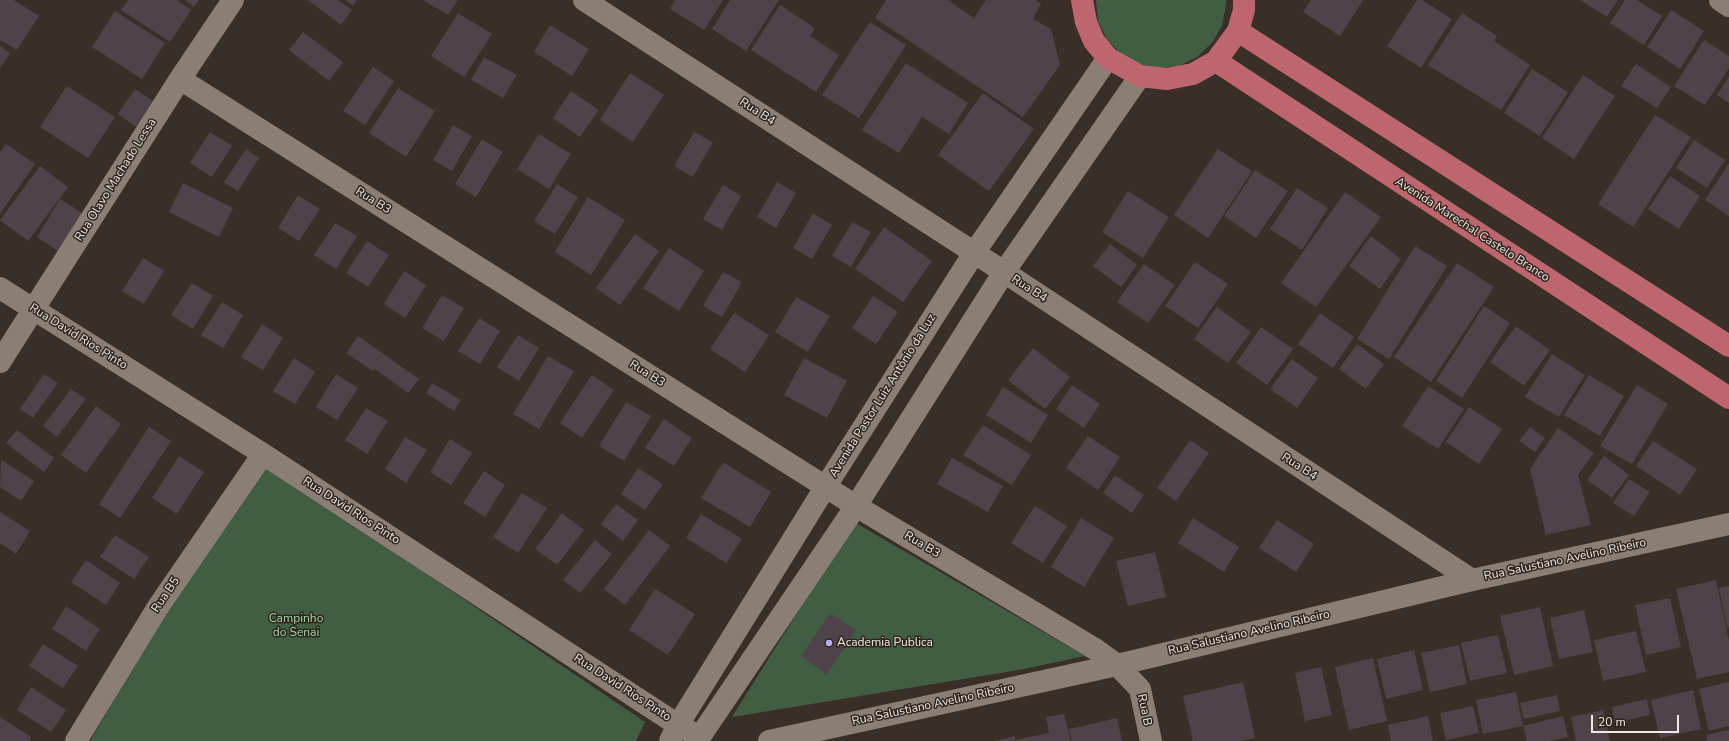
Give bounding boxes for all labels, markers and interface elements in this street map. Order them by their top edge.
street label: Rua B4 [737,95,777,129]
street label: Rua Olavo Machado Lessa [72,116,160,244]
street label: Avenida Marechal Castelo Branco [1392,175,1552,285]
street label: Rua B3 [352,184,394,218]
street label: Rua B4 [1009,272,1049,306]
street label: Rua David Rios Pinto [26,301,130,373]
street label: Avenida Pastor Luiz Antônio da Luz [827,312,939,480]
street label: Rua B3 [626,357,668,391]
street label: Rua B4 [1279,450,1319,484]
street label: Rua David Rios Pinto [300,474,402,548]
street label: Rua B3 [901,529,943,561]
street label: Rua Salustiano Avelino Ribeiro [1483,536,1647,584]
street label: Rua B5 [149,575,183,615]
street label: Rua Salustiano Avelino Ribeiro [1167,607,1331,659]
park label: Campinho do Senai [269,612,323,640]
place label: Academia Publica [837,636,933,650]
marker: Academia Publica [824,638,834,648]
street label: Rua David Rios Pinto [571,651,673,725]
street label: Rua Salustiano Avelino Ribeiro [851,681,1015,729]
street label: Rua B [1134,693,1154,727]
scale bar [1593,707,1681,733]
text: 20 m [1598,714,1626,730]

